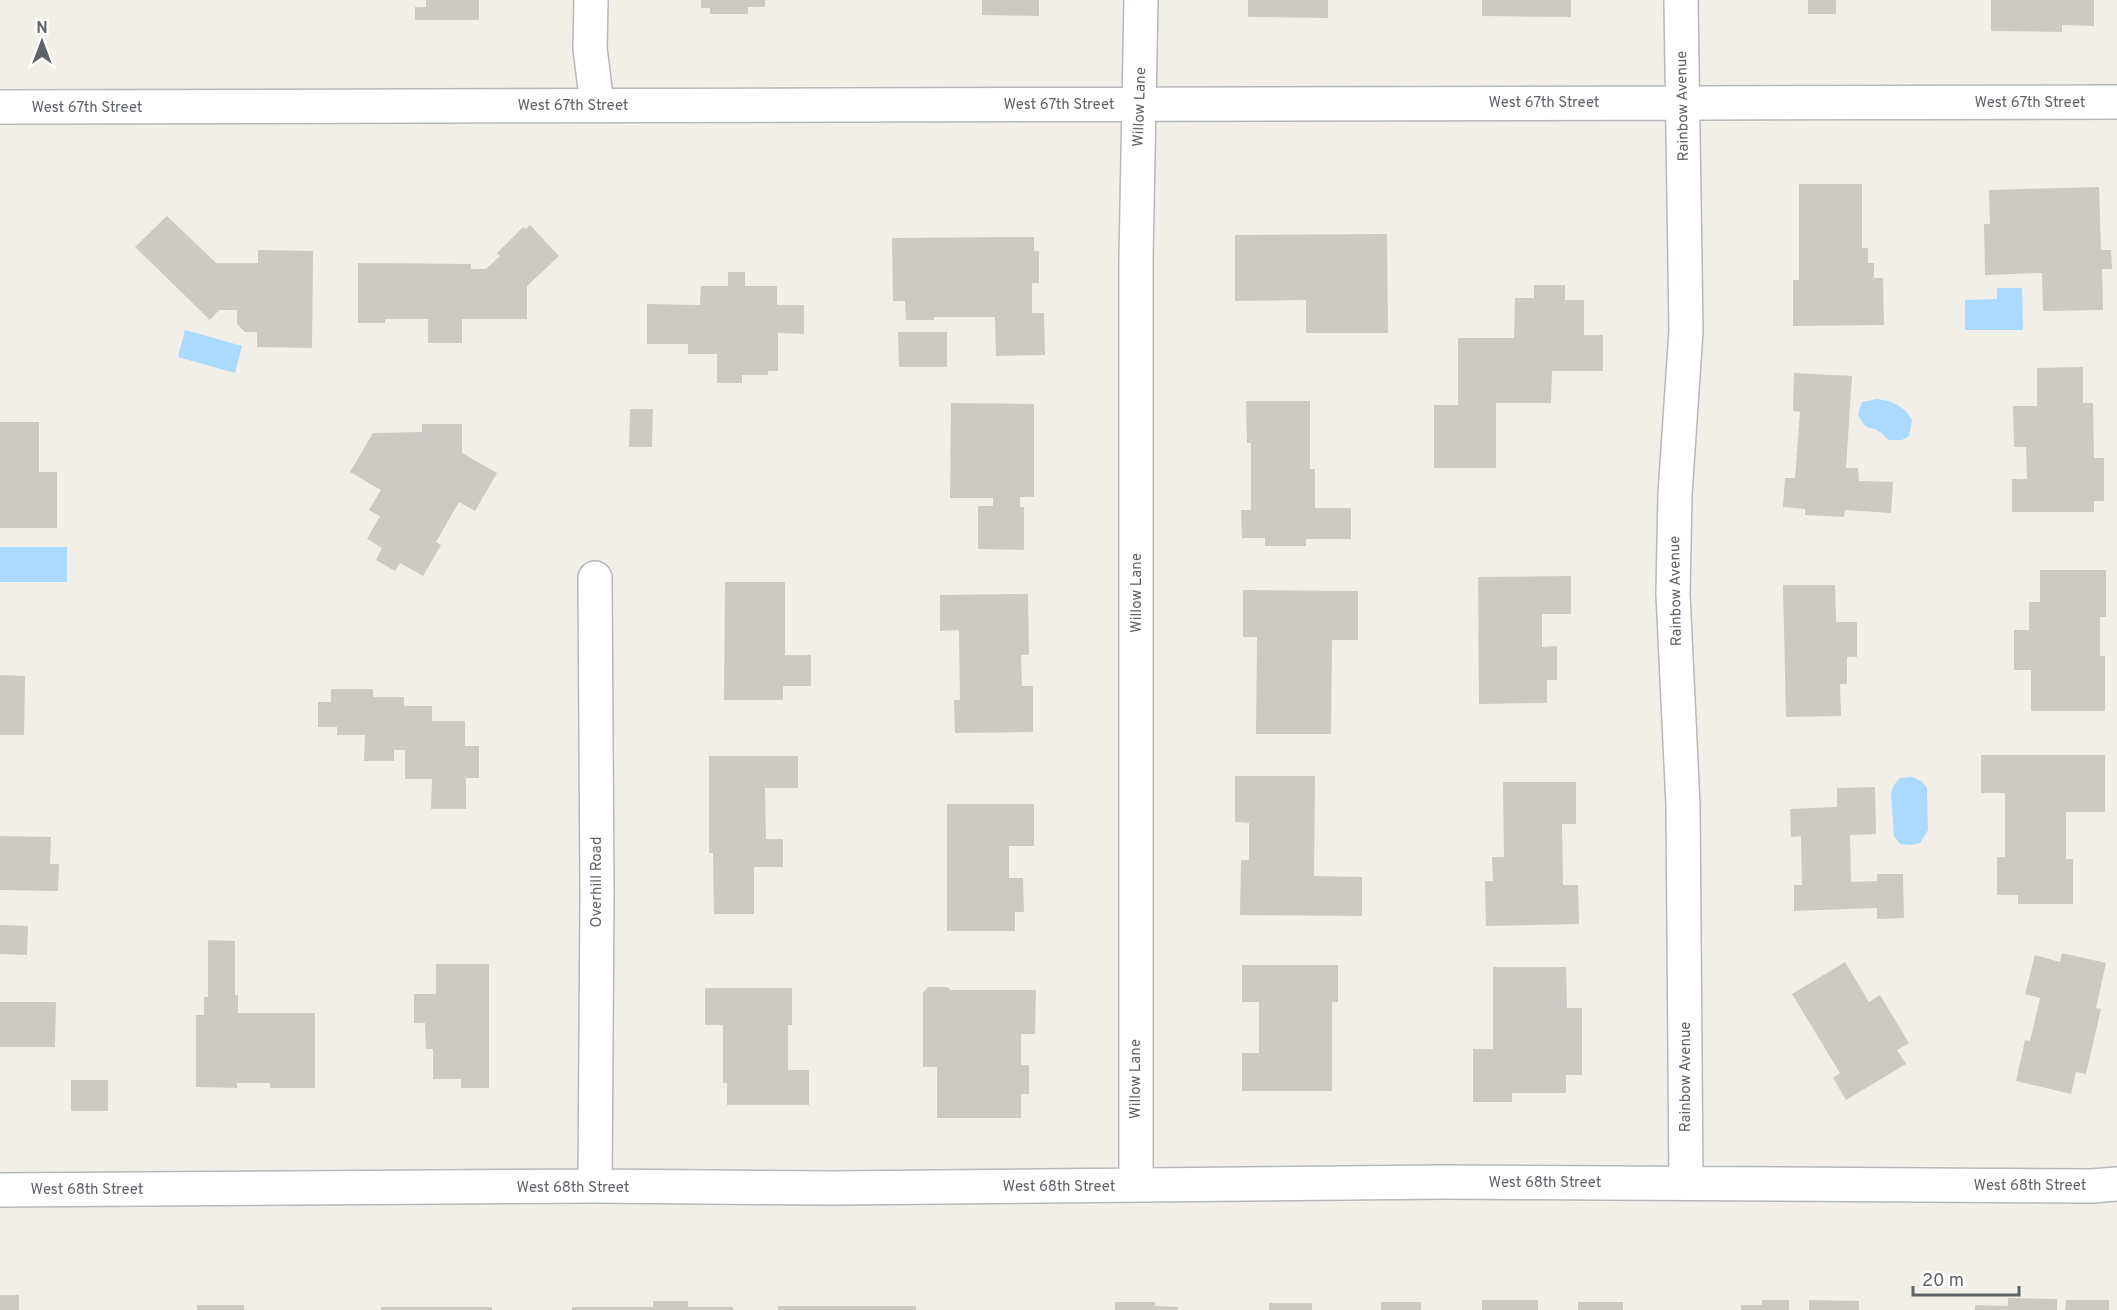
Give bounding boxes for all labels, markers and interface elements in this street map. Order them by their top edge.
north arrow [12,12,72,72]
text: N [36,19,48,39]
street label: Rainbow Avenue [1673,50,1694,161]
street label: Willow Lane [1130,67,1151,147]
street label: West 67th Street [1489,94,1599,113]
street label: West 67th Street [1975,94,2085,113]
street label: West 67th Street [1004,96,1114,115]
street label: West 67th Street [518,97,628,116]
street label: West 67th Street [32,99,142,118]
street label: Rainbow Avenue [1666,535,1687,646]
street label: Willow Lane [1128,553,1147,633]
street label: Overhill Road [588,837,607,927]
street label: Rainbow Avenue [1677,1022,1696,1132]
street label: Willow Lane [1127,1039,1146,1119]
street label: West 68th Street [1489,1174,1601,1193]
street label: West 68th Street [1974,1177,2086,1196]
street label: West 68th Street [1003,1178,1115,1197]
street label: West 68th Street [517,1179,629,1198]
street label: West 68th Street [31,1181,143,1200]
scale bar [1913,1259,2020,1297]
text: 20 m [1922,1270,1964,1293]

